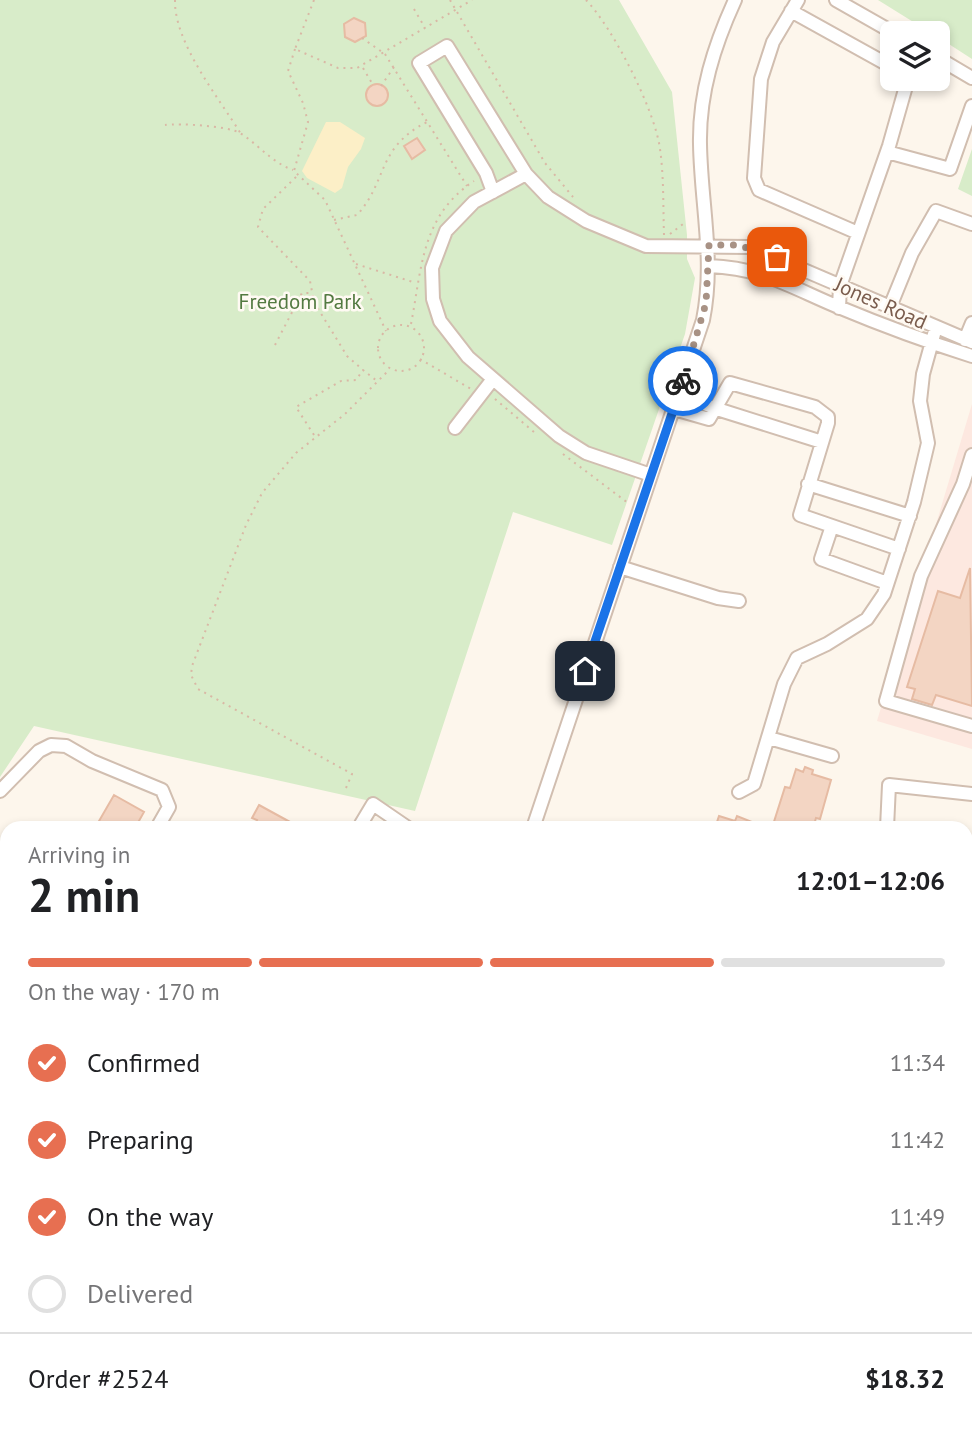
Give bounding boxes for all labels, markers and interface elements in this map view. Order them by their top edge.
map controls [880,21,950,91]
button: layers [880,21,950,91]
pin [747,227,807,287]
icon: bag [758,238,796,276]
street label: Jones Road [830,270,931,335]
park label: Freedom Park [239,288,361,315]
courier [648,346,718,416]
icon: bike [664,362,702,400]
pin [555,641,615,701]
icon: home [566,652,604,690]
text: Arriving in [28,840,130,869]
text: 12:01–12:06 [796,864,945,897]
text: 2 min [28,865,140,925]
text: On the way · 170 m [28,977,220,1006]
icon: check [28,1044,66,1082]
text: Confirmed [87,1046,200,1079]
text: 11:34 [890,1048,945,1077]
icon: check [28,1121,66,1159]
text: Preparing [87,1123,194,1156]
text: 11:42 [890,1125,945,1154]
icon: check [28,1198,66,1236]
text: On the way [87,1200,213,1233]
text: 11:49 [890,1202,945,1231]
text: Delivered [87,1277,193,1310]
text: Order #2524 [28,1362,168,1395]
text: $18.32 [865,1362,945,1395]

